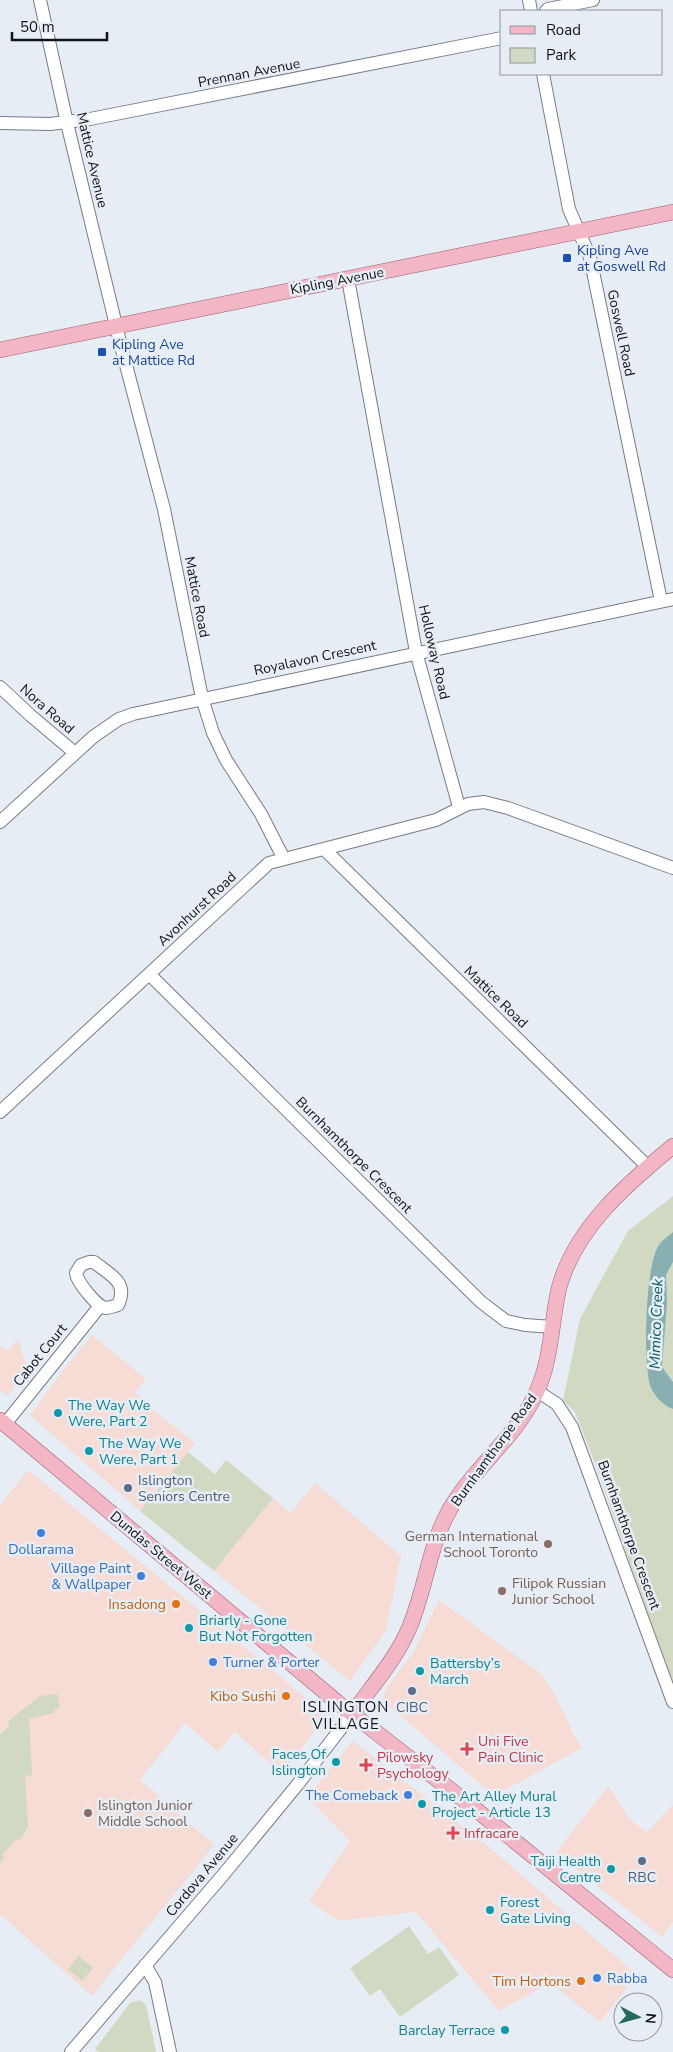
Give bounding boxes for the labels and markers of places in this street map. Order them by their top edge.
place label: Kipling Ave at Goswell Rd [577,241,666,276]
marker: Kipling Ave at Goswell Rd [561,252,573,264]
place label: Kipling Ave at Mattice Rd [112,335,195,370]
marker: Kipling Ave at Mattice Rd [96,346,108,358]
place label: The Way We Were, Part 2 [68,1396,150,1431]
marker: The Way We Were, Part 2 [52,1407,64,1419]
place label: The Way We Were, Part 1 [99,1434,181,1469]
marker: The Way We Were, Part 1 [83,1445,95,1457]
place label: Islington Seniors Centre [138,1471,230,1506]
marker: Islington Seniors Centre [122,1482,134,1494]
marker: Dollarama [35,1527,47,1539]
place label: German International School Toronto [405,1527,539,1562]
marker: German International School Toronto [542,1538,554,1550]
place label: Dollarama [8,1540,74,1559]
place label: Village Paint & Wallpaper [50,1559,131,1594]
marker: Village Paint & Wallpaper [135,1570,147,1582]
place label: Filipok Russian Junior School [511,1574,606,1609]
marker: Filipok Russian Junior School [496,1585,508,1597]
place label: Insadong [108,1595,166,1614]
marker: Insadong [170,1598,182,1610]
place label: Briarly - Gone But Not Forgotten [199,1611,312,1646]
marker: Briarly - Gone But Not Forgotten [183,1622,195,1634]
place label: Turner & Porter [223,1653,320,1672]
place label: Battersby’s March [430,1654,501,1689]
marker: Turner & Porter [207,1656,219,1668]
marker: Battersby’s March [414,1665,426,1677]
marker: CIBC [406,1685,418,1697]
place label: Kibo Sushi [210,1687,276,1706]
marker: Kibo Sushi [280,1690,292,1702]
place label: CIBC [396,1698,428,1717]
place label: Uni Five Pain Clinic [478,1732,544,1767]
marker: Uni Five Pain Clinic [460,1742,474,1756]
place label: Faces Of Islington [272,1745,326,1780]
place label: Pilowsky Psychology [377,1748,450,1783]
marker: Faces Of Islington [330,1756,342,1768]
marker: Pilowsky Psychology [359,1758,373,1772]
place label: The Comeback [305,1786,399,1805]
place label: The Art Alley Mural Project - Article 13 [432,1787,557,1822]
marker: The Comeback [402,1789,414,1801]
place label: Islington Junior Middle School [98,1796,192,1831]
marker: The Art Alley Mural Project - Article 13 [416,1798,428,1810]
marker: Islington Junior Middle School [82,1807,94,1819]
place label: Infracare [464,1824,519,1843]
marker: Infracare [446,1826,460,1840]
place label: Taiji Health Centre [530,1852,601,1887]
marker: RBC [636,1855,648,1867]
marker: Taiji Health Centre [605,1863,617,1875]
place label: RBC [628,1868,656,1887]
place label: Forest Gate Living [500,1893,571,1928]
marker: Forest Gate Living [484,1904,496,1916]
place label: Rabba [607,1969,648,1988]
place label: Tim Hortons [493,1972,571,1991]
marker: Rabba [591,1972,603,1984]
marker: Tim Hortons [575,1975,587,1987]
place label: Barclay Terrace [398,2021,495,2040]
marker: Barclay Terrace [499,2024,511,2036]

